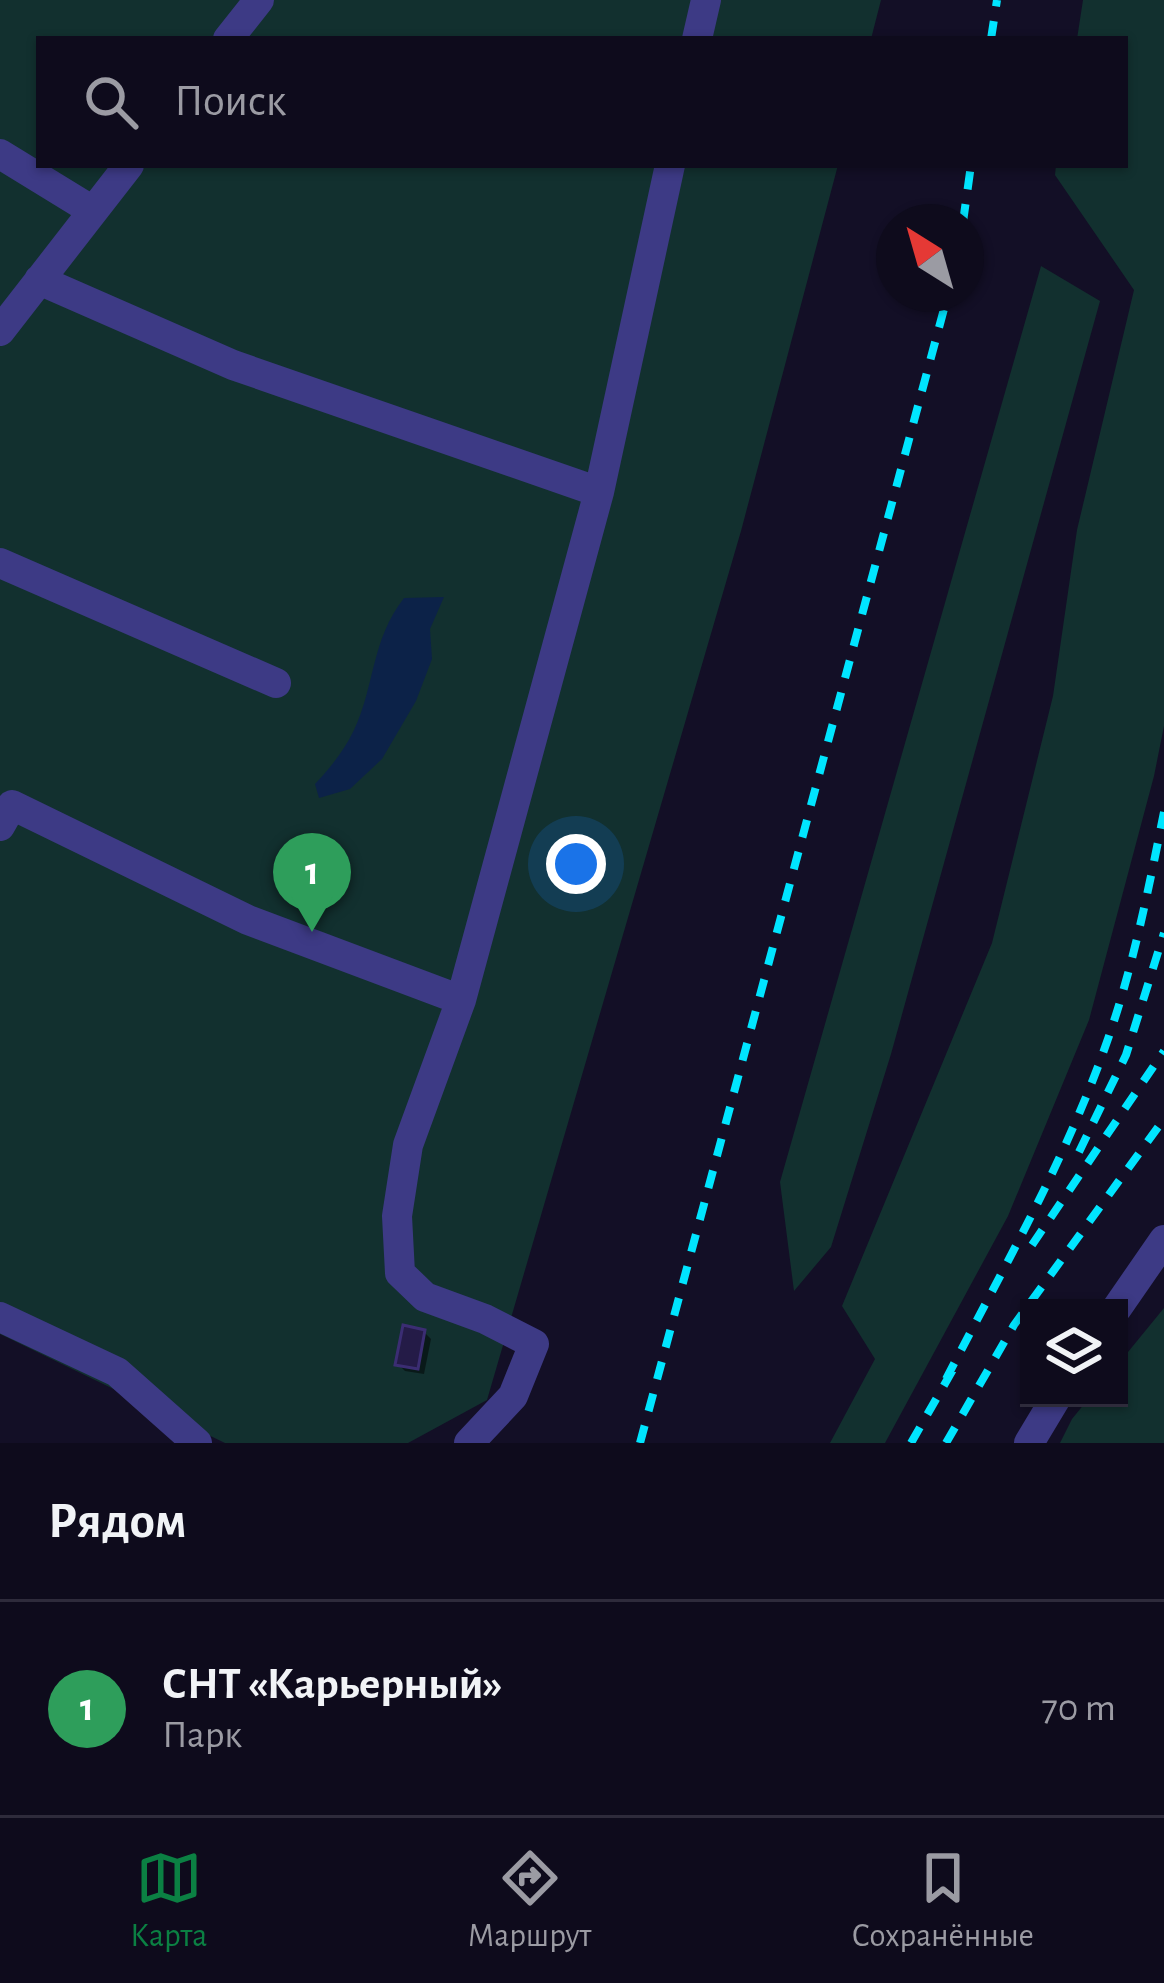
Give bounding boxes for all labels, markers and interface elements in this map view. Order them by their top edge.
search box [36,36,1128,168]
icon: search [78,69,144,135]
text: Поиск [174,79,286,124]
north arrow [876,204,984,312]
pin: 1 [273,833,351,932]
your location [546,834,606,894]
map controls [1020,1299,1128,1407]
button: layers [1020,1299,1128,1407]
text: Рядом [48,1496,187,1547]
text: СНТ «Карьерный» [162,1662,503,1707]
text: 1 [80,1689,94,1728]
text: 70 m [1042,1689,1116,1728]
text: Парк [162,1716,242,1755]
tab: Карта [130,1845,207,1957]
tab: Маршрут [468,1845,591,1957]
tab: Сохранённые [852,1845,1034,1957]

